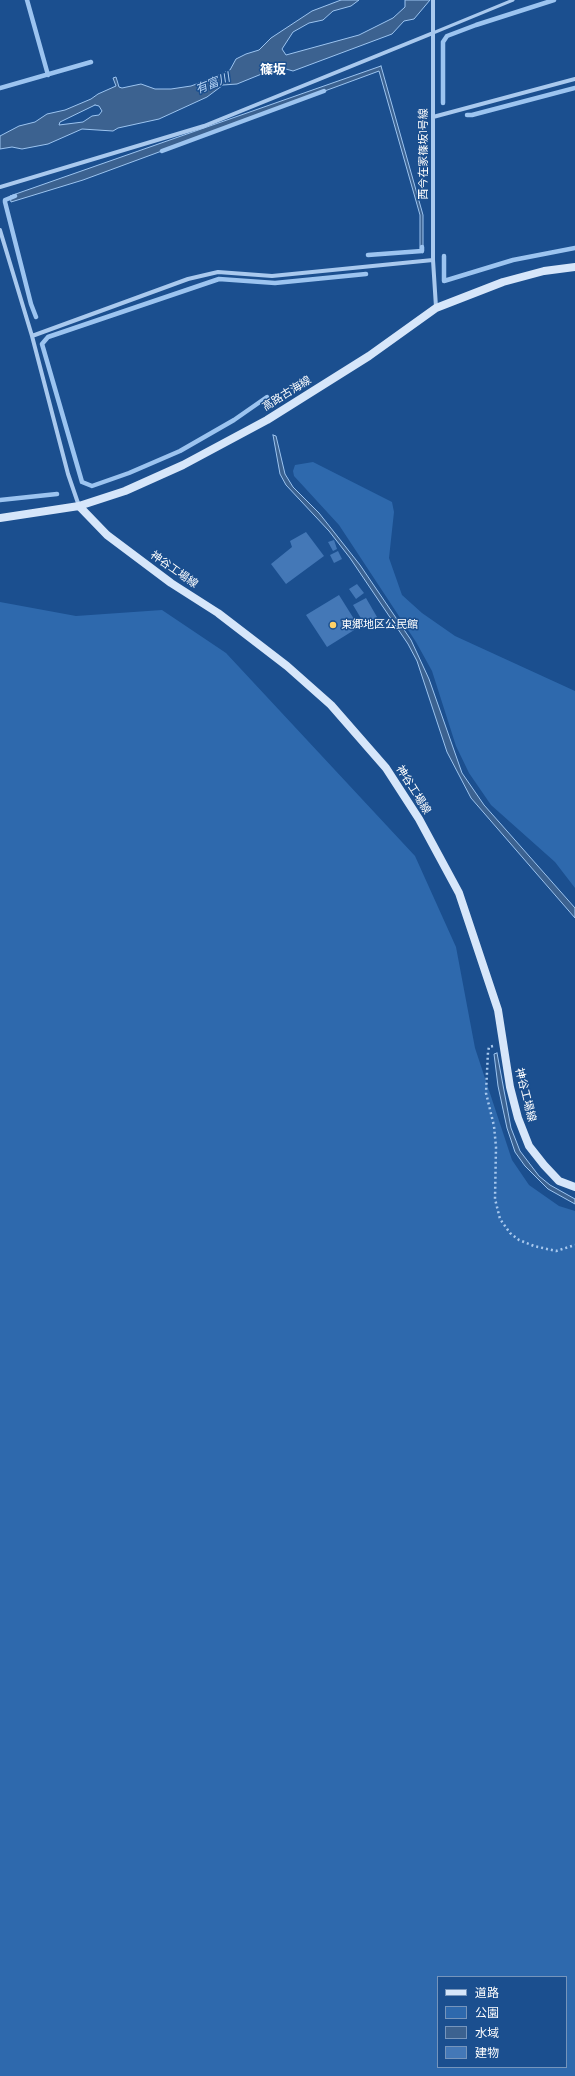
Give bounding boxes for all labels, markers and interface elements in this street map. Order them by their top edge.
district label: 篠坂 [260,63,286,79]
water label: 有富川 [194,71,232,97]
street label: 西今在家篠坂1号線 [417,108,431,200]
street label: 高路古海線 [260,374,314,414]
street label: 神谷工場線 [148,549,200,591]
place label: 東郷地区公民館 [341,618,418,632]
marker: 東郷地区公民館 [328,620,338,630]
street label: 神谷工場線 [393,763,433,817]
street label: 神谷工場線 [512,1067,538,1123]
legend [437,1976,567,2068]
text: 道路 [475,1985,499,2001]
text: 公園 [475,2005,499,2021]
text: 水域 [475,2025,499,2041]
text: 建物 [475,2045,499,2061]

